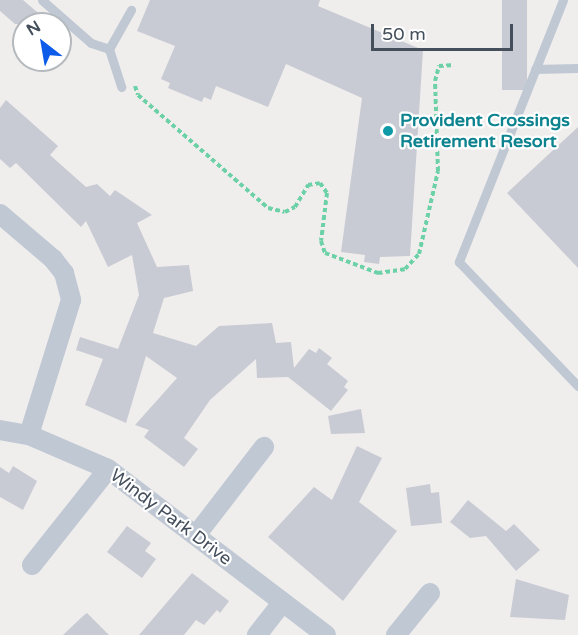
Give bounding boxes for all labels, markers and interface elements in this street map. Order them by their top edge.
north arrow [12,12,72,72]
scale bar [374,12,516,50]
text: N [23,16,44,40]
text: 50 m [382,23,426,45]
place label: Provident Crossings Retirement Resort [400,110,570,152]
marker: Provident Crossings Retirement Resort [381,124,395,138]
street label: Windy Park Drive [106,464,236,570]

